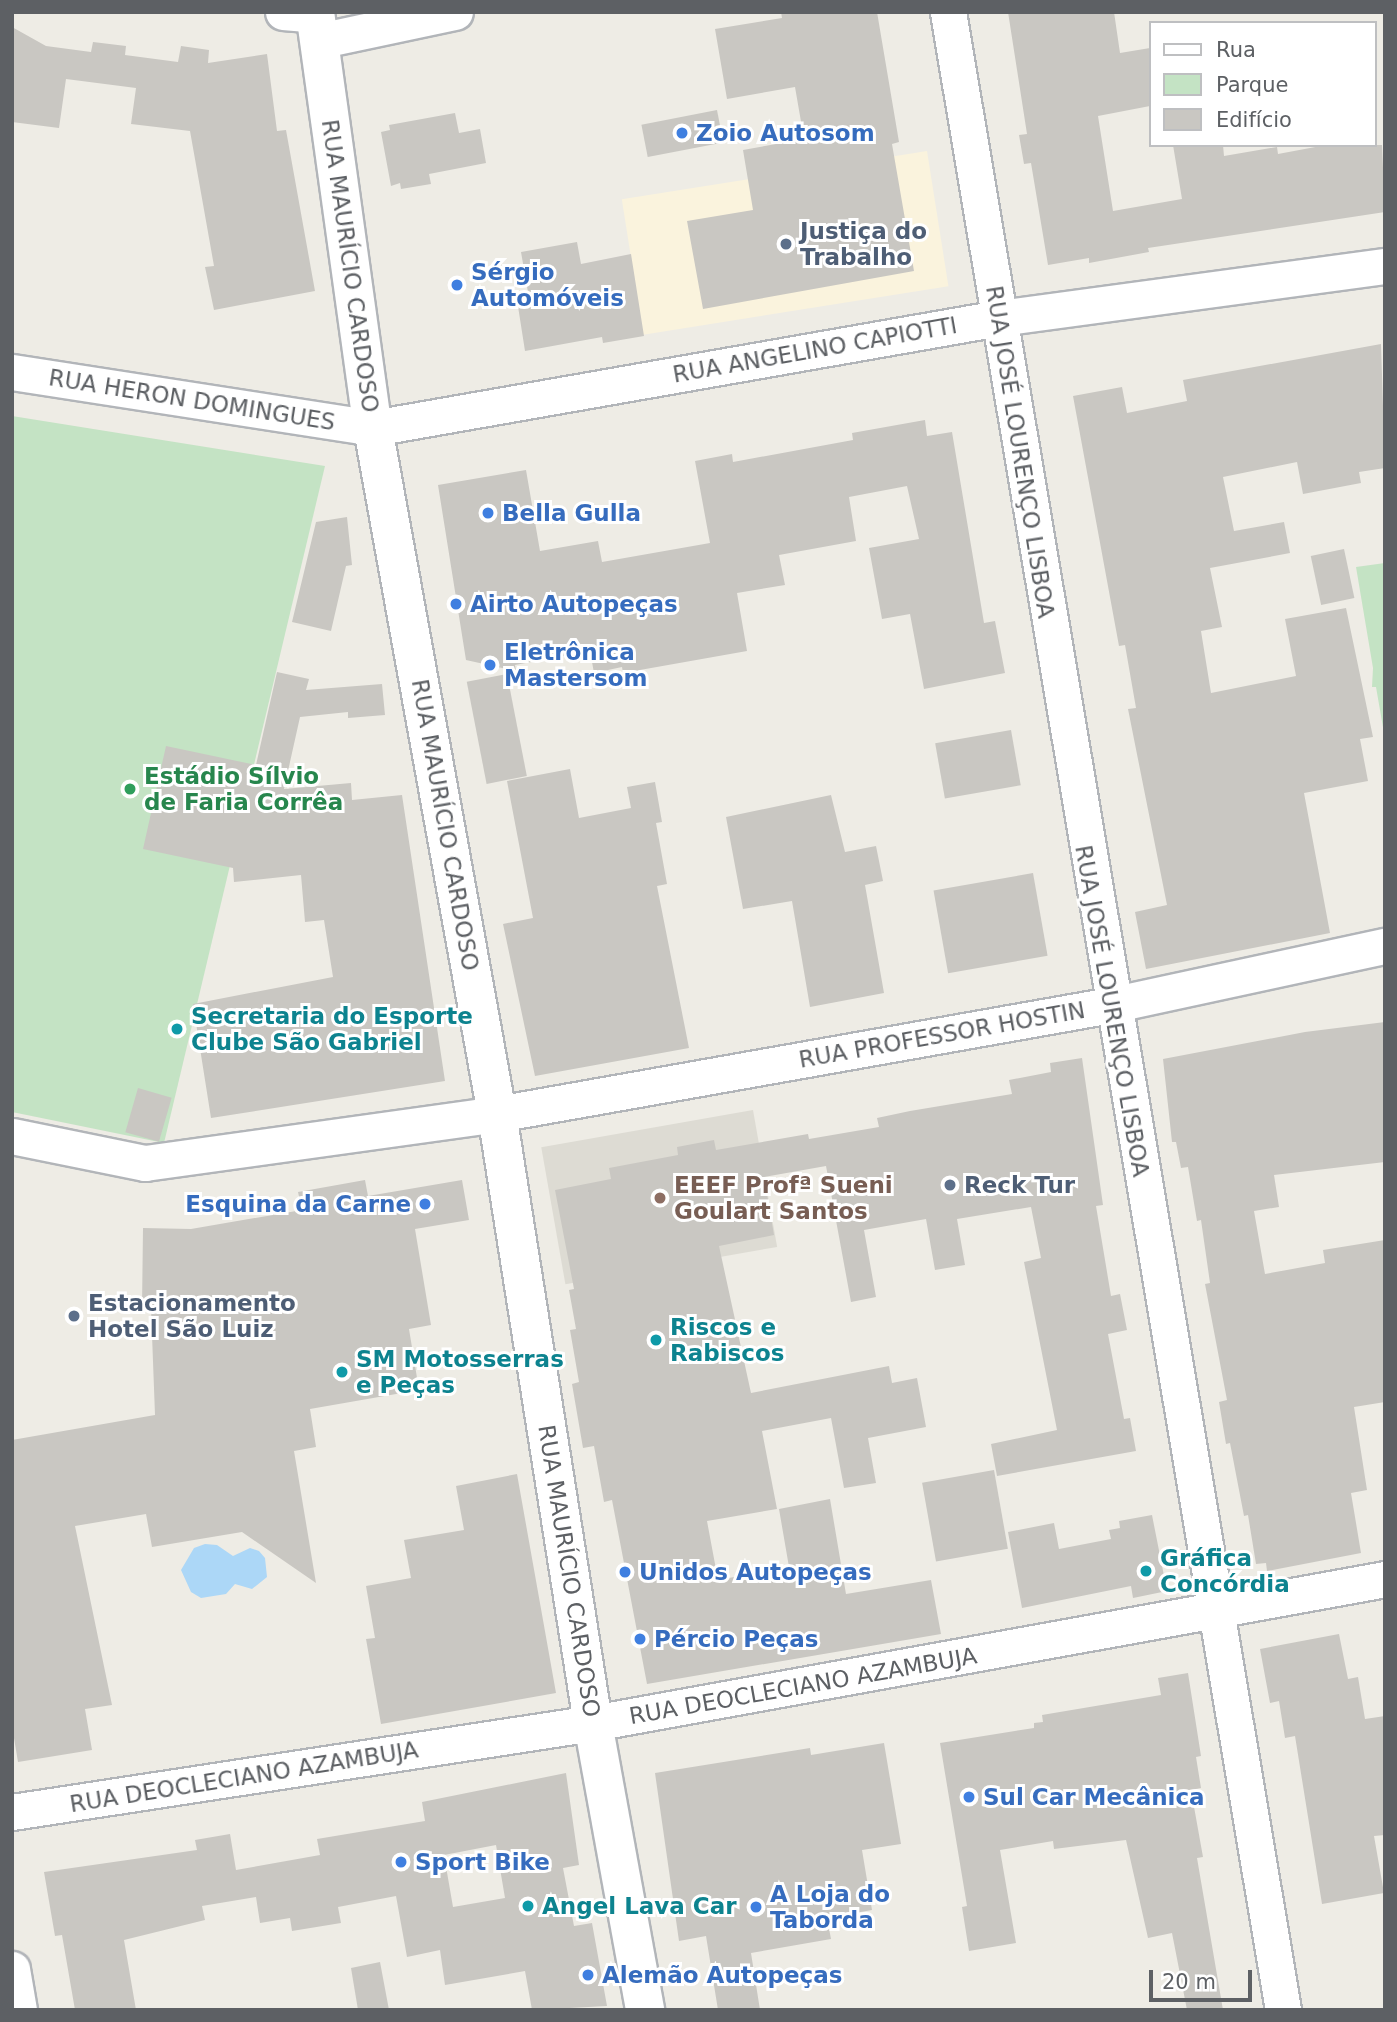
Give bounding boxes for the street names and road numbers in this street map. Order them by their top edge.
street label: RUA MAURÍCIO CARDOSO [316,118,384,414]
street label: RUA JOSÉ LOURENÇO LISBOA [980,284,1060,620]
street label: RUA ANGELINO CAPIOTTI [671,311,959,389]
street label: RUA HERON DOMINGUES [47,364,337,436]
street label: RUA MAURÍCIO CARDOSO [406,677,484,973]
street label: RUA JOSÉ LOURENÇO LISBOA [1069,843,1155,1179]
street label: RUA PROFESSOR HOSTIN [797,996,1087,1074]
street label: RUA MAURÍCIO CARDOSO [532,1423,606,1719]
street label: RUA DEOCLECIANO AZAMBUJA [627,1642,979,1730]
street label: RUA DEOCLECIANO AZAMBUJA [68,1736,420,1818]

